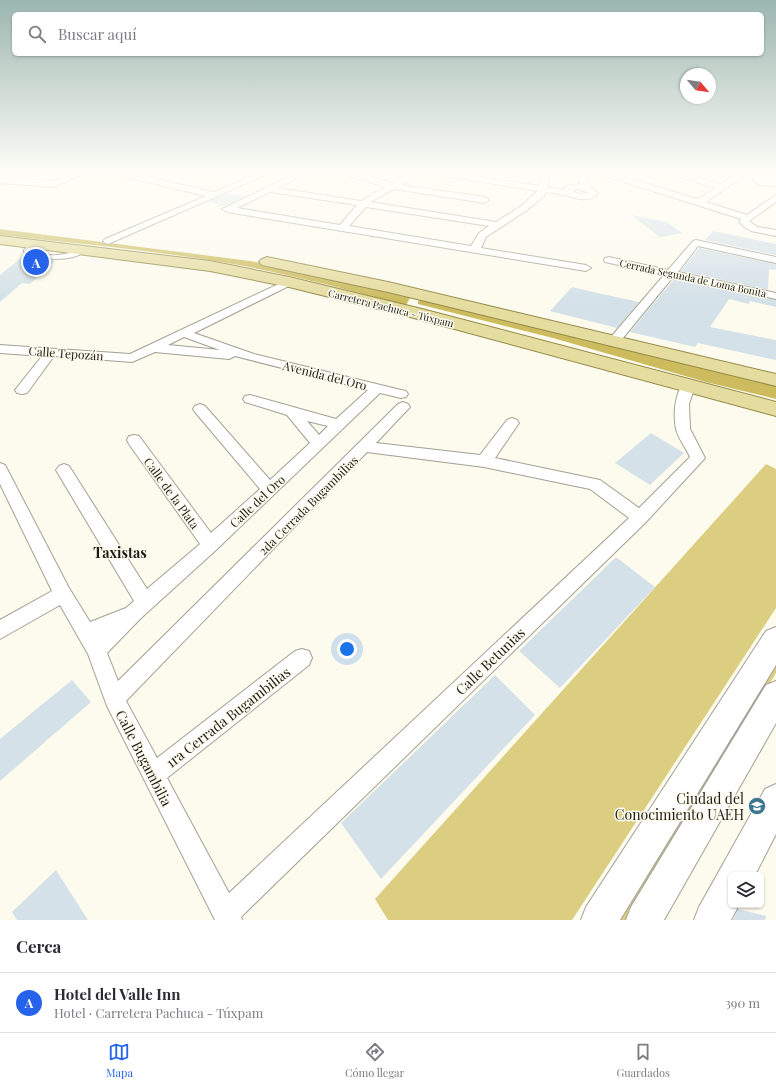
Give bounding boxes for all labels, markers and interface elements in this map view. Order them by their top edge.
search box [12,12,764,56]
icon: search [26,23,48,45]
text: Buscar aquí [58,24,137,44]
north arrow [680,68,716,104]
pin: A [23,247,49,277]
street label: Cerrada Segunda de Loma Bonita [618,256,768,300]
street label: Carretera Pachuca - Túxpam [327,286,455,330]
street label: Calle Tepozán [28,342,104,364]
street label: Avenida del Oro [280,357,369,393]
street label: 2da Cerrada Bugambilias [255,452,361,558]
street label: Calle de la Plata [141,454,203,532]
street label: Calle del Oro [226,471,288,531]
district label: Taxistas [93,543,147,562]
street label: Calle Betunias [451,623,529,699]
your location [337,639,357,659]
street label: 1ra Cerrada Bugambilias [162,662,294,772]
street label: Calle Bugambilia [112,707,176,809]
place label: Ciudad del Conocimiento UAEH [615,789,744,824]
school or university icon: Ciudad del Conocimiento UAEH [747,796,767,816]
map controls [728,872,764,908]
button: layers [728,872,764,908]
text: Cerca [16,935,61,957]
text: Hotel del Valle Inn [54,984,180,1004]
text: A [25,994,33,1011]
text: 390 m [725,994,760,1011]
text: Hotel · Carretera Pachuca - Túxpam [54,1004,263,1021]
tab: Mapa [106,1041,133,1080]
tab: Cómo llegar [345,1041,405,1080]
tab: Guardados [617,1041,670,1080]

